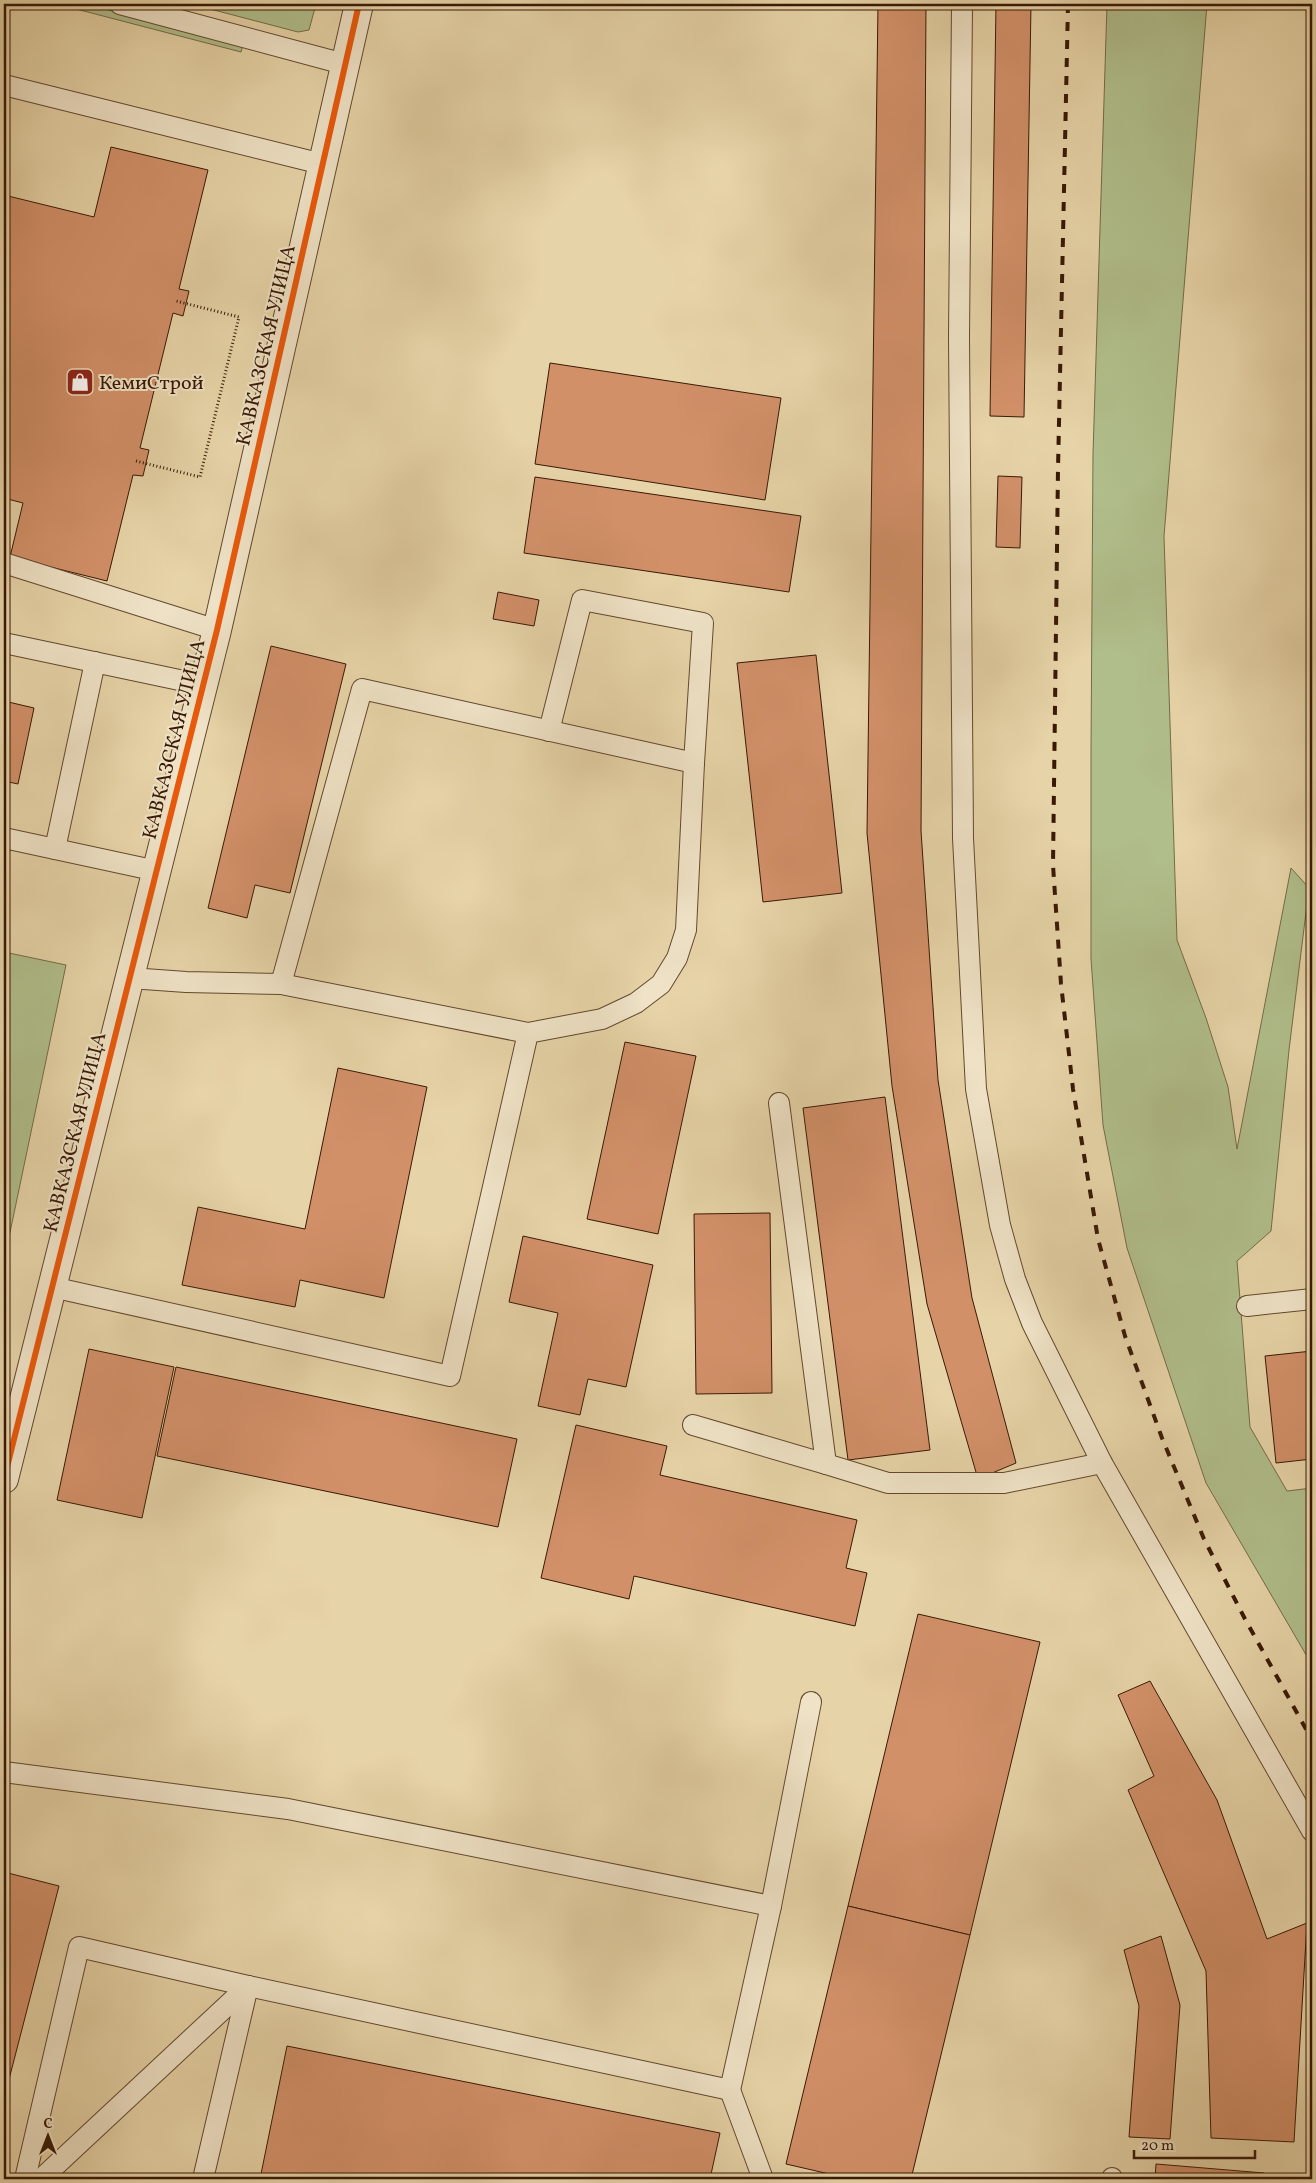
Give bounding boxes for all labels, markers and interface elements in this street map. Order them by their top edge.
street label: КАВКАЗСКАЯ УЛИЦА [230,242,304,449]
shop icon: КемиСтрой [65,367,95,397]
place label: КемиСтрой [99,370,204,398]
street label: КАВКАЗСКАЯ УЛИЦА [136,636,213,843]
street label: КАВКАЗСКАЯ УЛИЦА [37,1029,114,1236]
north arrow [22,2110,72,2160]
text: С [43,2115,53,2134]
scale bar [1134,2128,1255,2160]
text: 20 m [1141,2136,1174,2157]

